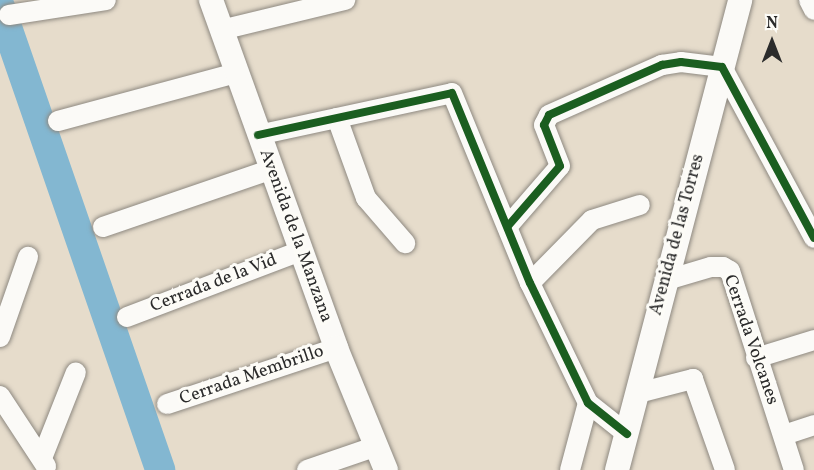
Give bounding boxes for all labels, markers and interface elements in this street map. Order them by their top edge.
north arrow [742,12,802,72]
text: N [766,13,778,35]
street label: Avenida de la Manzana [254,146,336,326]
street label: Avenida de las Torres [646,152,710,318]
street label: Cerrada de la Vid [147,250,281,318]
street label: Cerrada Volcanes [718,272,782,408]
street label: Cerrada Membrillo [177,341,327,411]

